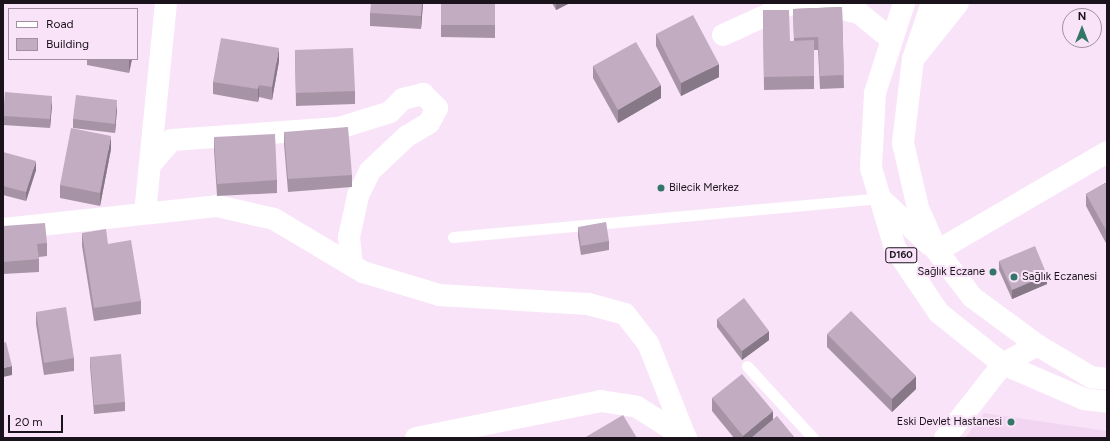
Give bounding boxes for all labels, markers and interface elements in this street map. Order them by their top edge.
legend [8,8,138,60]
north arrow [1062,8,1102,48]
text: N [1078,10,1086,23]
text: Road [46,17,74,31]
text: Building [46,37,89,51]
place label: Bilecik Merkez [669,181,739,195]
marker: Bilecik Merkez [656,183,666,193]
road number: D160 [885,247,917,263]
place label: Sağlık Eczane [918,265,985,279]
marker: Sağlık Eczane [988,267,998,277]
place label: Sağlık Eczanesi [1022,270,1097,284]
marker: Sağlık Eczanesi [1009,272,1019,282]
scale bar [10,407,65,433]
text: 20 m [15,415,43,429]
place label: Eski Devlet Hastanesi [897,415,1002,429]
marker: Eski Devlet Hastanesi [1005,416,1017,428]

